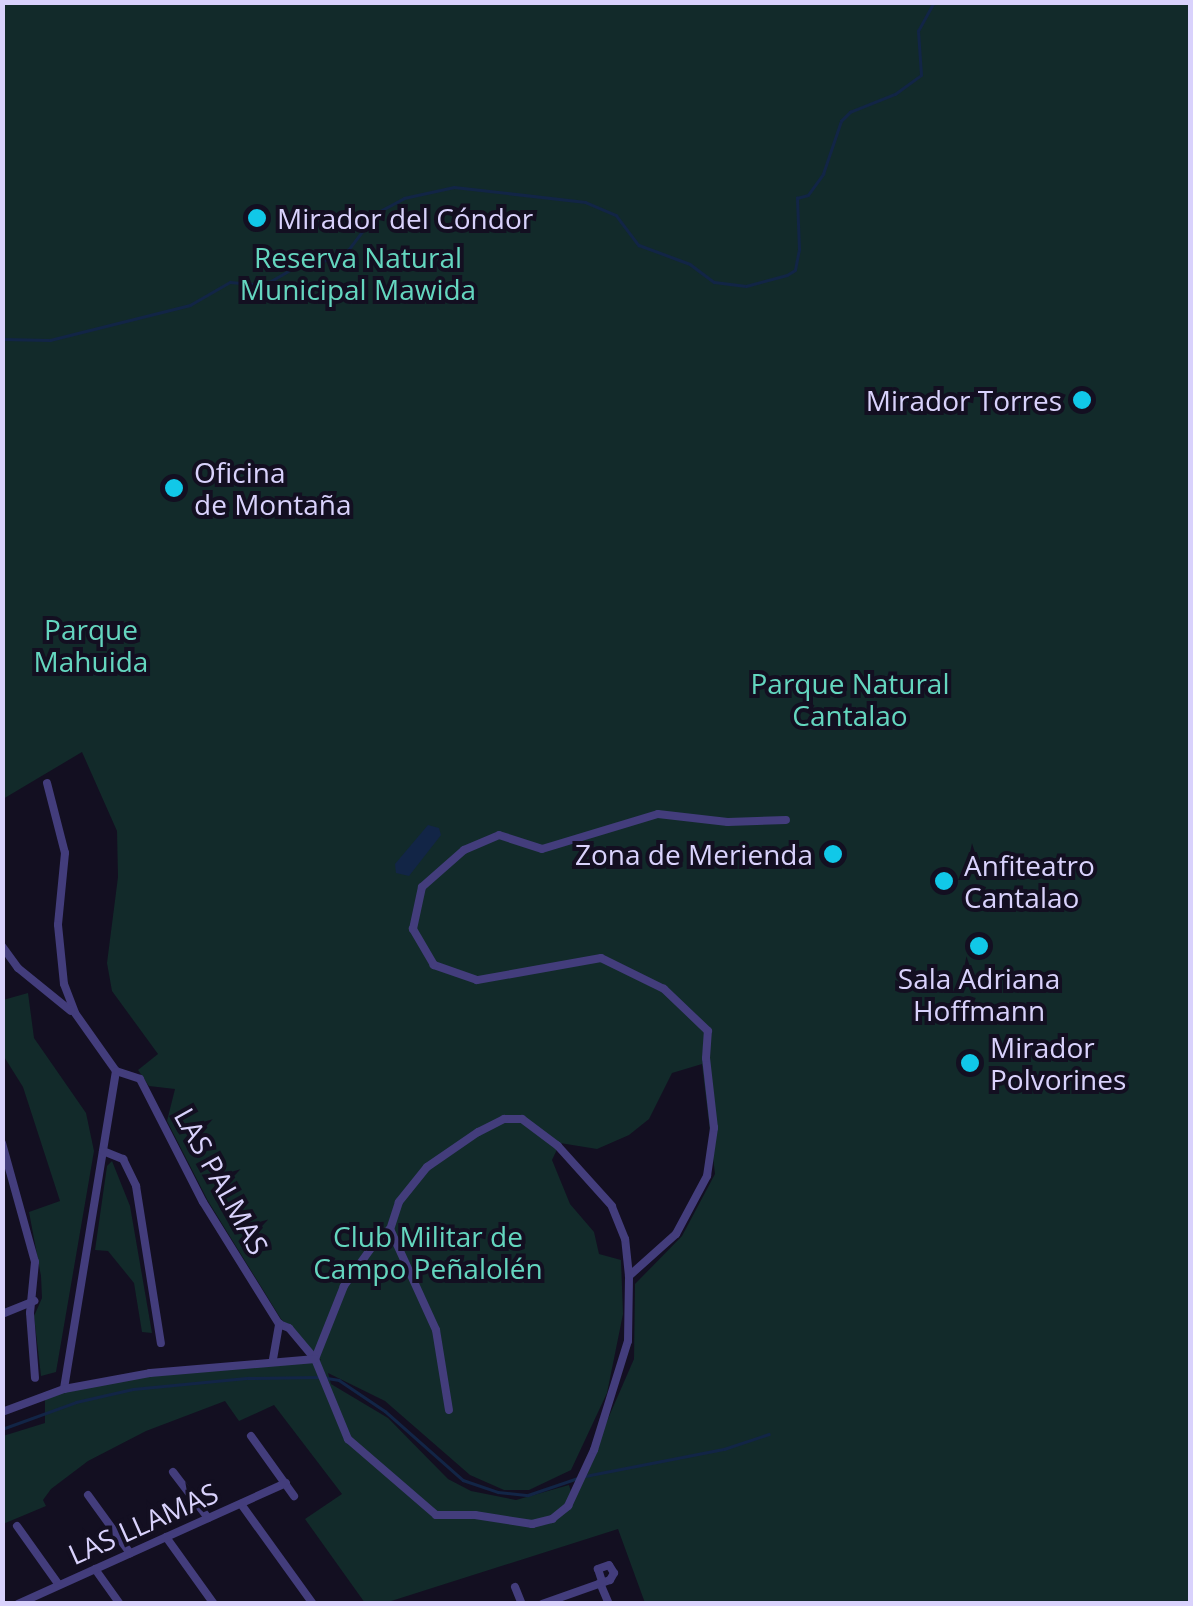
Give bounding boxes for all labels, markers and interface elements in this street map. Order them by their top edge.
place label: Mirador del Cóndor [277,201,533,235]
marker: Mirador del Cóndor [246,207,268,229]
park label: Reserva Natural Municipal Mawida [240,240,476,306]
place label: Mirador Torres [866,383,1062,417]
marker: Mirador Torres [1071,389,1093,411]
place label: Oficina de Montaña [194,455,352,521]
marker: Oficina de Montaña [163,477,185,499]
park label: Parque Mahuida [34,612,148,678]
park label: Parque Natural Cantalao [750,666,950,732]
place label: Zona de Merienda [575,837,813,871]
marker: Zona de Merienda [822,843,844,865]
place label: Anfiteatro Cantalao [964,848,1095,914]
marker: Anfiteatro Cantalao [933,870,955,892]
marker: Sala Adriana Hoffmann [968,935,990,957]
place label: Sala Adriana Hoffmann [898,961,1060,1027]
place label: Mirador Polvorines [990,1030,1126,1096]
marker: Mirador Polvorines [959,1052,981,1074]
street label: LAS PALMAS [168,1102,276,1260]
park label: Club Militar de Campo Peñalolén [313,1219,543,1285]
street label: LAS LLAMAS [63,1475,223,1571]

